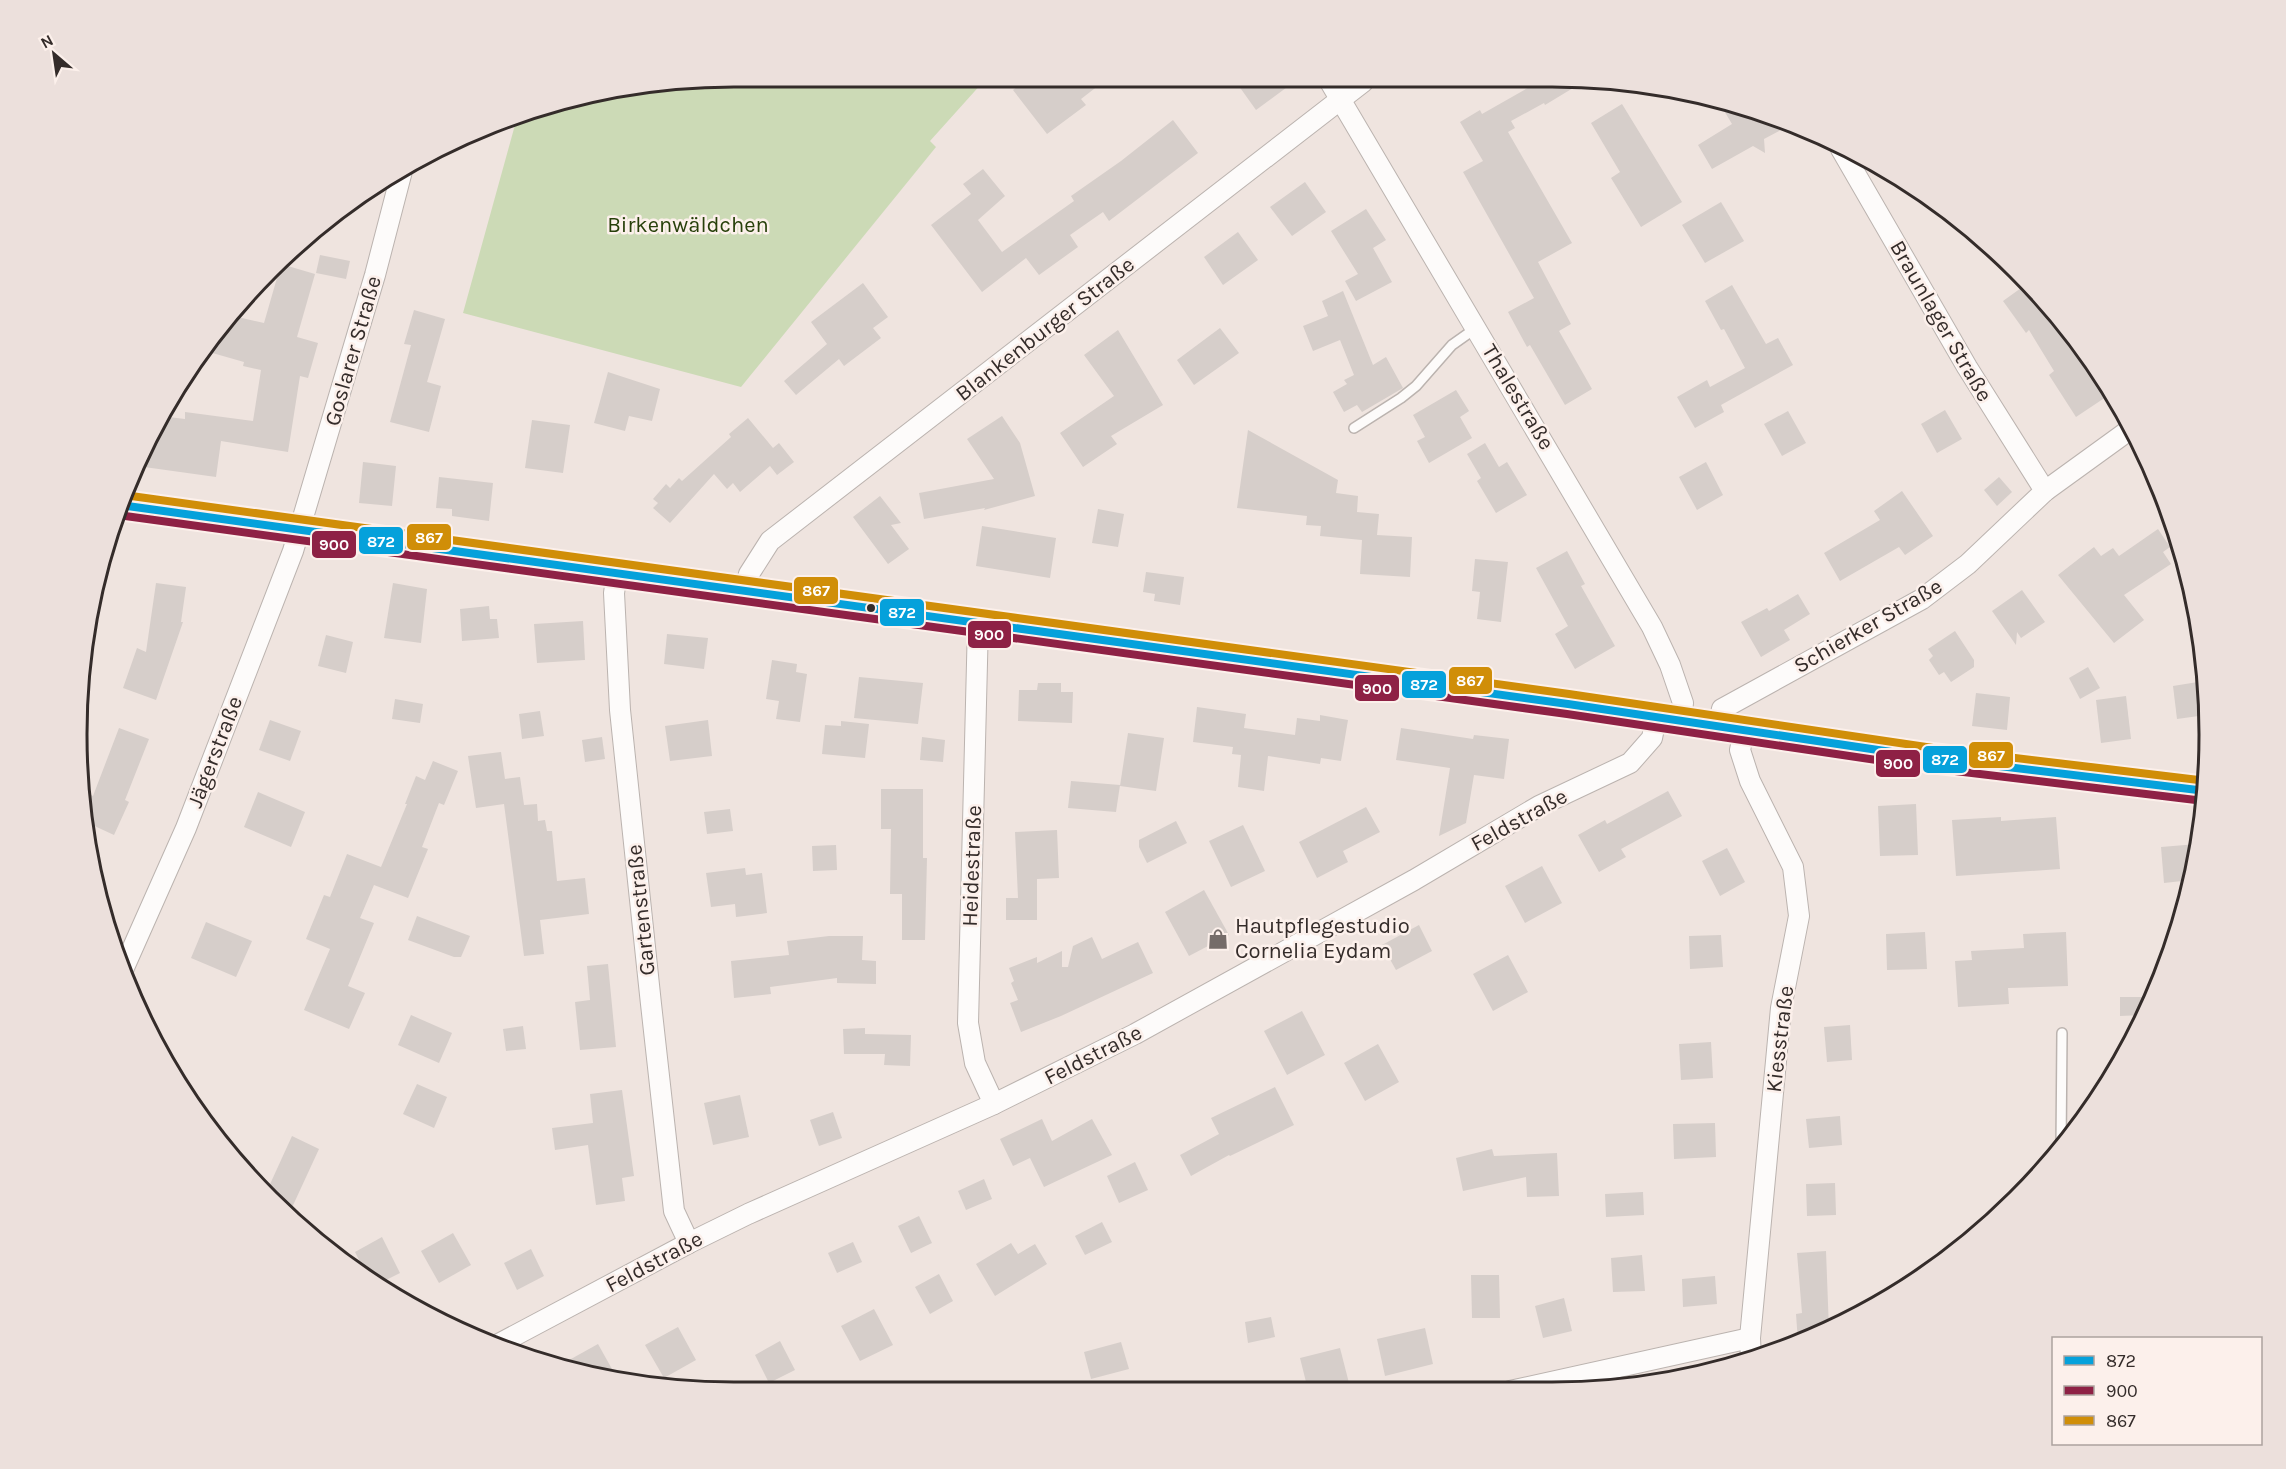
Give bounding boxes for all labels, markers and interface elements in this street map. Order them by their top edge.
north arrow [24,24,84,84]
text: N [37,30,57,52]
park label: Birkenwäldchen [607,212,769,238]
street label: Braunlager Straße [1884,236,1998,406]
street label: Blankenburger Straße [951,251,1139,407]
street label: Goslarer Straße [319,273,387,429]
street label: Thalestraße [1476,339,1560,455]
line badge: 867 [406,523,452,551]
line badge: 872 [358,526,404,555]
text: 867 [415,528,443,547]
line badge: 900 [311,530,357,559]
text: 872 [367,532,395,551]
text: 900 [319,535,349,554]
street label: Schierker Straße [1789,573,1947,679]
line badge: 867 [793,576,839,605]
text: 867 [802,581,830,600]
line badge: 872 [879,598,925,627]
unlabelled marker [865,602,877,614]
text: 872 [888,603,916,622]
line badge: 900 [967,620,1012,649]
text: 900 [974,625,1004,644]
line badge: 867 [1448,666,1493,695]
line badge: 872 [1401,670,1447,699]
text: 867 [1456,671,1484,690]
line badge: 900 [1354,674,1400,702]
text: 872 [1410,675,1438,694]
text: 900 [1362,679,1392,698]
street label: Jägerstraße [182,693,248,811]
line badge: 867 [1968,741,2014,769]
line badge: 872 [1922,745,1968,774]
text: 867 [1977,746,2005,765]
line badge: 900 [1875,749,1921,778]
text: 872 [1931,750,1959,769]
text: 900 [1883,754,1913,773]
street label: Feldstraße [1466,783,1572,857]
street label: Heidestraße [957,805,987,927]
street label: Gartenstraße [621,843,661,977]
place label: Hautpflegestudio Cornelia Eydam [1235,913,1410,964]
shop icon: Hautpflegestudio Cornelia Eydam [1206,927,1230,951]
street label: Kiesstraße [1761,984,1799,1094]
street label: Feldstraße [1040,1019,1146,1091]
street label: Feldstraße [601,1226,707,1298]
legend [2052,1337,2262,1445]
text: 872 [2106,1350,2136,1372]
text: 900 [2106,1380,2138,1402]
text: 867 [2106,1410,2136,1432]

